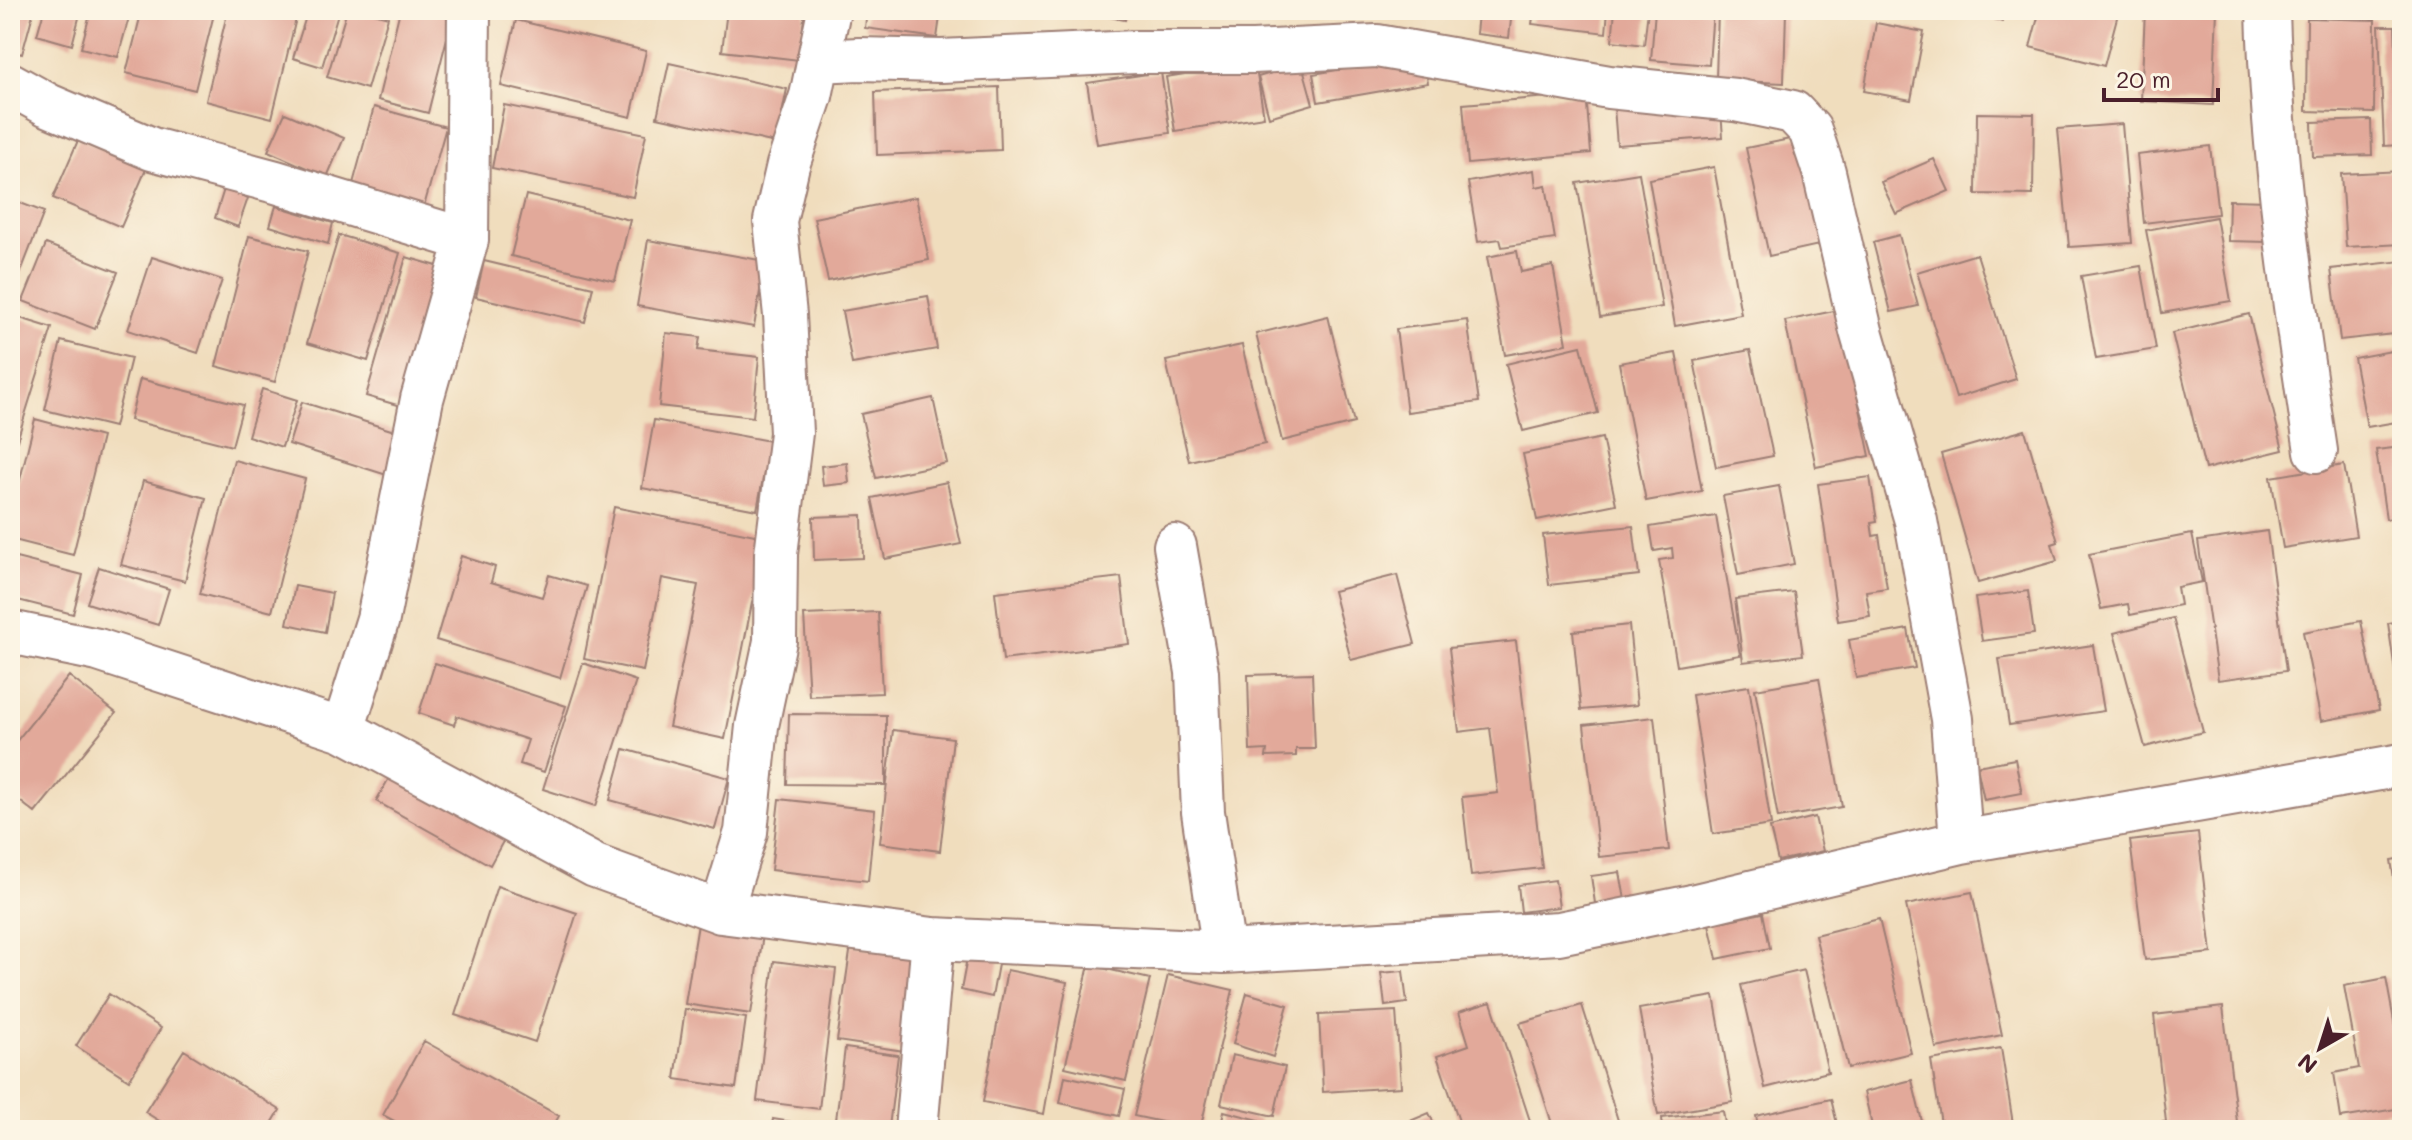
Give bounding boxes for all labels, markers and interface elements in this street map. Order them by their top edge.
scale bar [2104,52,2218,102]
text: 20 m [2116,63,2171,94]
north arrow [2280,1008,2360,1088]
text: N [2291,1047,2323,1080]

